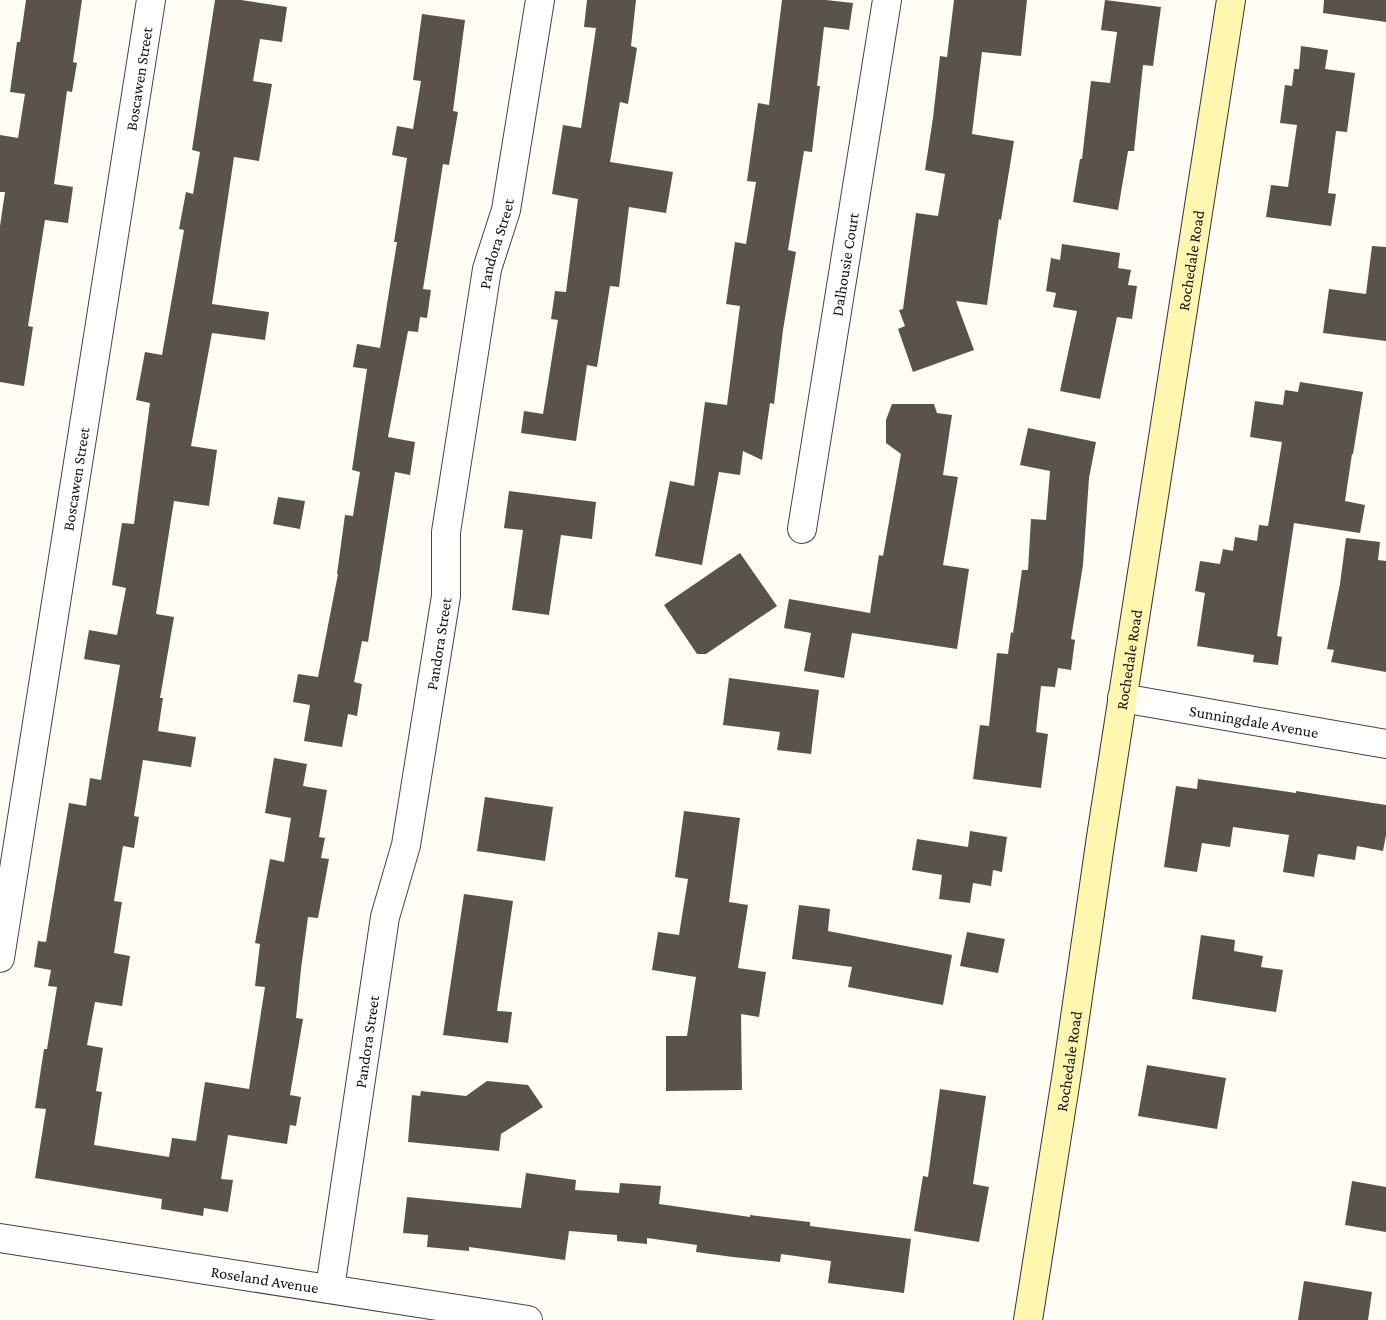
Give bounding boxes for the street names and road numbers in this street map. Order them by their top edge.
street label: Boscawen Street [123,25,156,132]
street label: Pandora Street [476,197,517,290]
street label: Rochedale Road [1175,209,1207,312]
street label: Dalhousie Court [828,211,862,317]
street label: Boscawen Street [59,425,93,532]
street label: Pandora Street [423,596,455,691]
street label: Rochedale Road [1113,608,1145,711]
street label: Sunningdale Avenue [1188,702,1320,741]
street label: Pandora Street [352,994,382,1089]
street label: Rochedale Road [1053,1009,1085,1113]
street label: Roseland Avenue [210,1263,320,1296]

